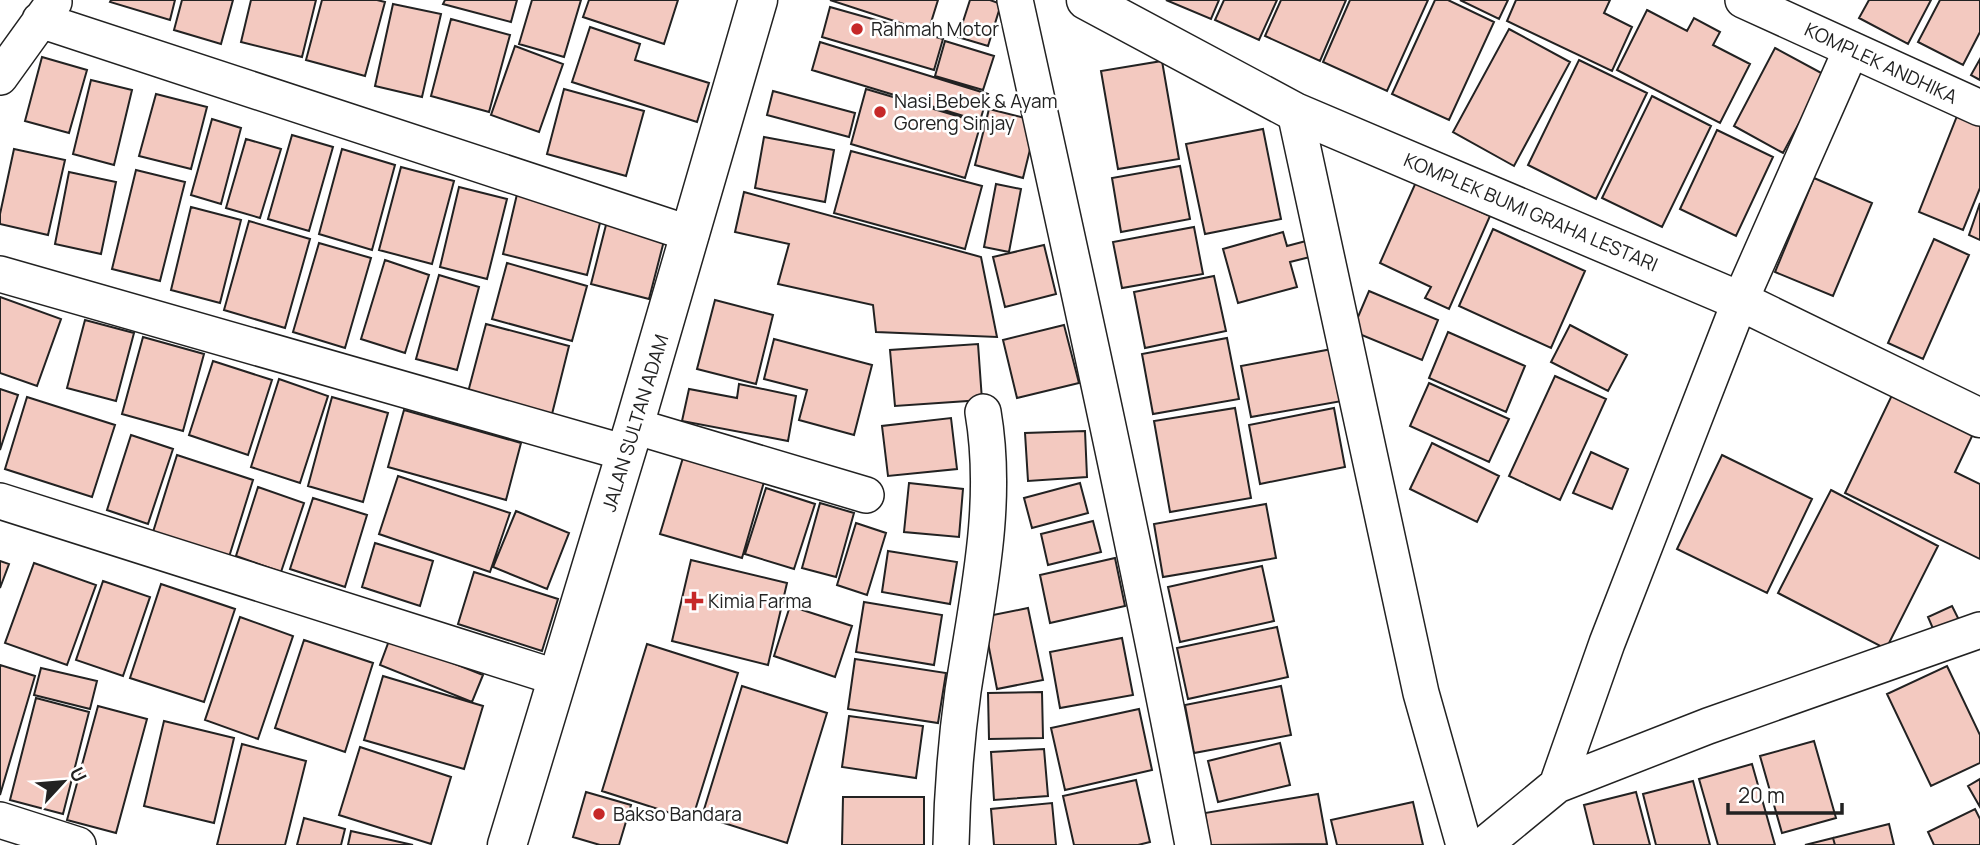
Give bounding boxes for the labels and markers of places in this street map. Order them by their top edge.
place label: Rahmah Motor [871,16,999,42]
marker: Rahmah Motor [849,21,865,37]
place label: Nasi Bebek & Ayam Goreng Sinjay [894,88,1058,136]
marker: Nasi Bebek & Ayam Goreng Sinjay [872,104,888,120]
place label: Kimia Farma [708,588,812,614]
marker: Kimia Farma [686,593,702,609]
place label: Bakso Bandara [613,801,742,827]
marker: Bakso Bandara [591,806,607,822]

